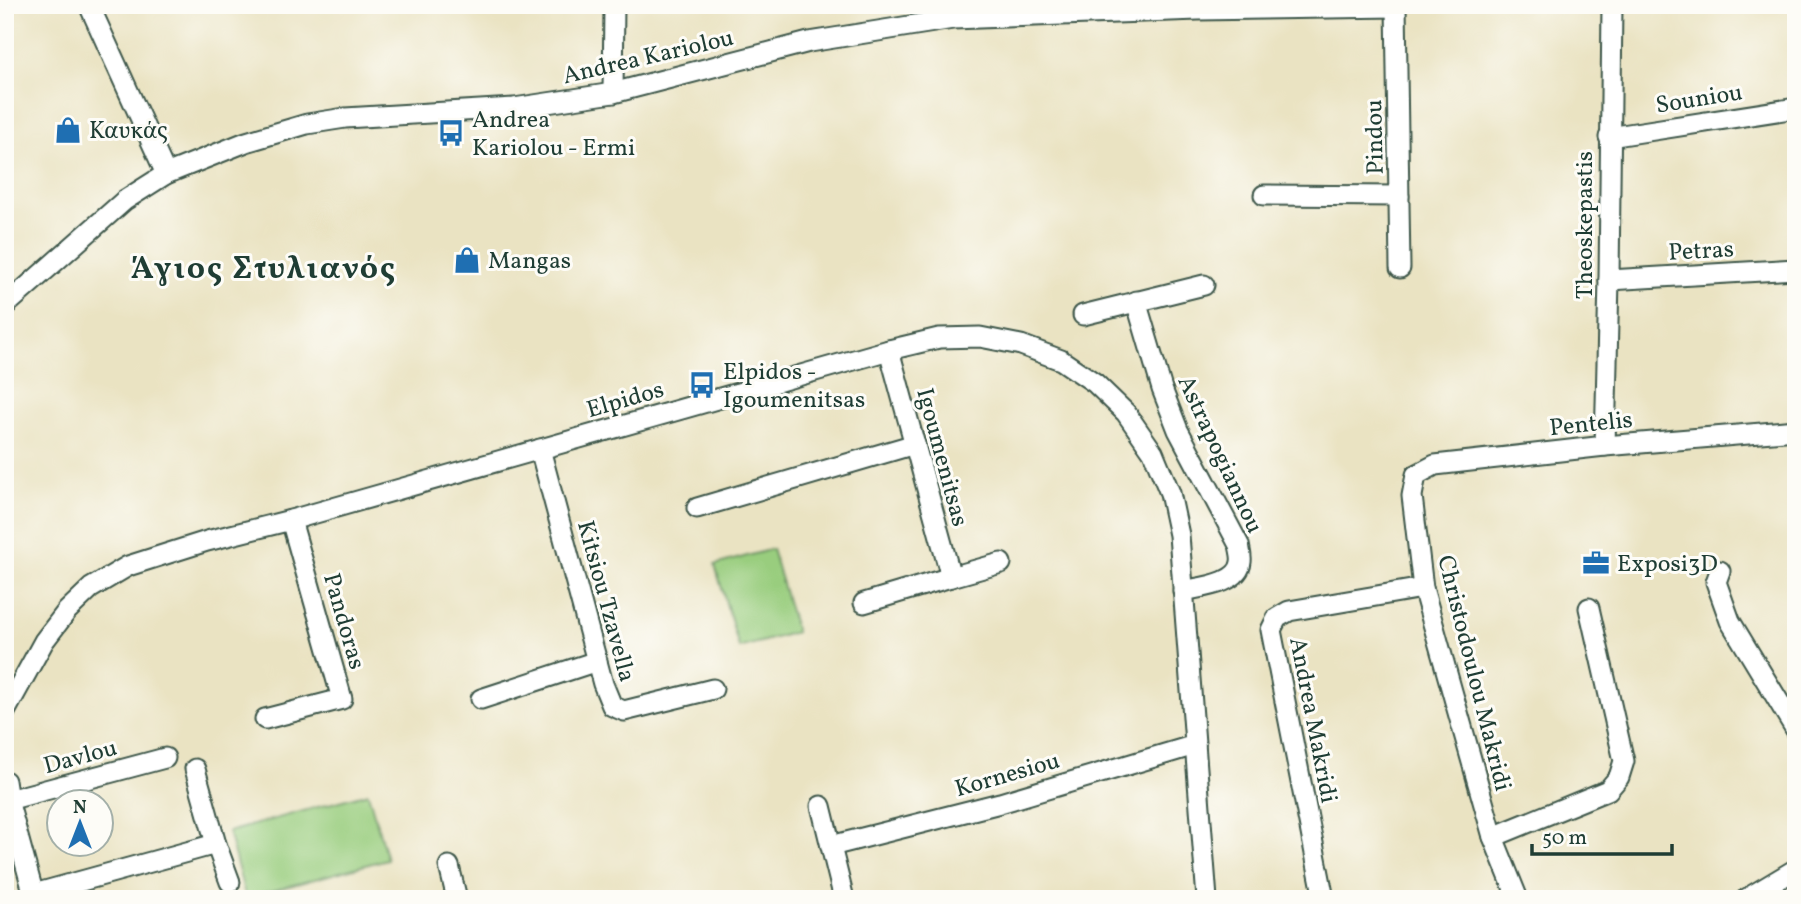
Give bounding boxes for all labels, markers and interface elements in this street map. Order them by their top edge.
street label: Andrea Kariolou [560,22,737,94]
street label: Souniou [1653,76,1745,124]
street label: Pindou [1358,99,1394,175]
place label: Andrea Kariolou - Ermi [472,104,635,166]
shop icon: Καυκάς [53,115,83,145]
place label: Καυκάς [89,115,168,149]
bus stop icon: Andrea Kariolou - Ermi [436,118,466,148]
street label: Theoskepastis [1569,151,1603,299]
street label: Petras [1667,233,1735,271]
shop icon: Mangas [452,245,482,275]
place label: Mangas [488,245,571,279]
district label: Άγιος Στυλιανός [131,248,397,292]
place label: Elpidos - Igoumenitsas [723,356,865,418]
bus stop icon: Elpidos - Igoumenitsas [687,370,717,400]
street label: Astrapogiannou [1168,370,1271,539]
street label: Elpidos [583,374,668,428]
street label: Igoumenitsas [906,384,976,531]
street label: Pentelis [1548,404,1634,446]
street label: Kitsiou Tzavella [567,517,643,686]
office icon: Exposi3D [1581,548,1611,578]
place label: Exposi3D [1617,548,1718,582]
street label: Christodoulou Makridi [1427,552,1519,795]
street label: Pandoras [313,569,373,674]
street label: Andrea Makridi [1279,634,1345,806]
street label: Davlou [40,732,121,784]
street label: Kornesiou [951,745,1064,807]
north arrow [46,788,116,858]
text: N [73,795,87,821]
scale bar [1532,813,1672,857]
text: 50 m [1542,824,1587,853]

